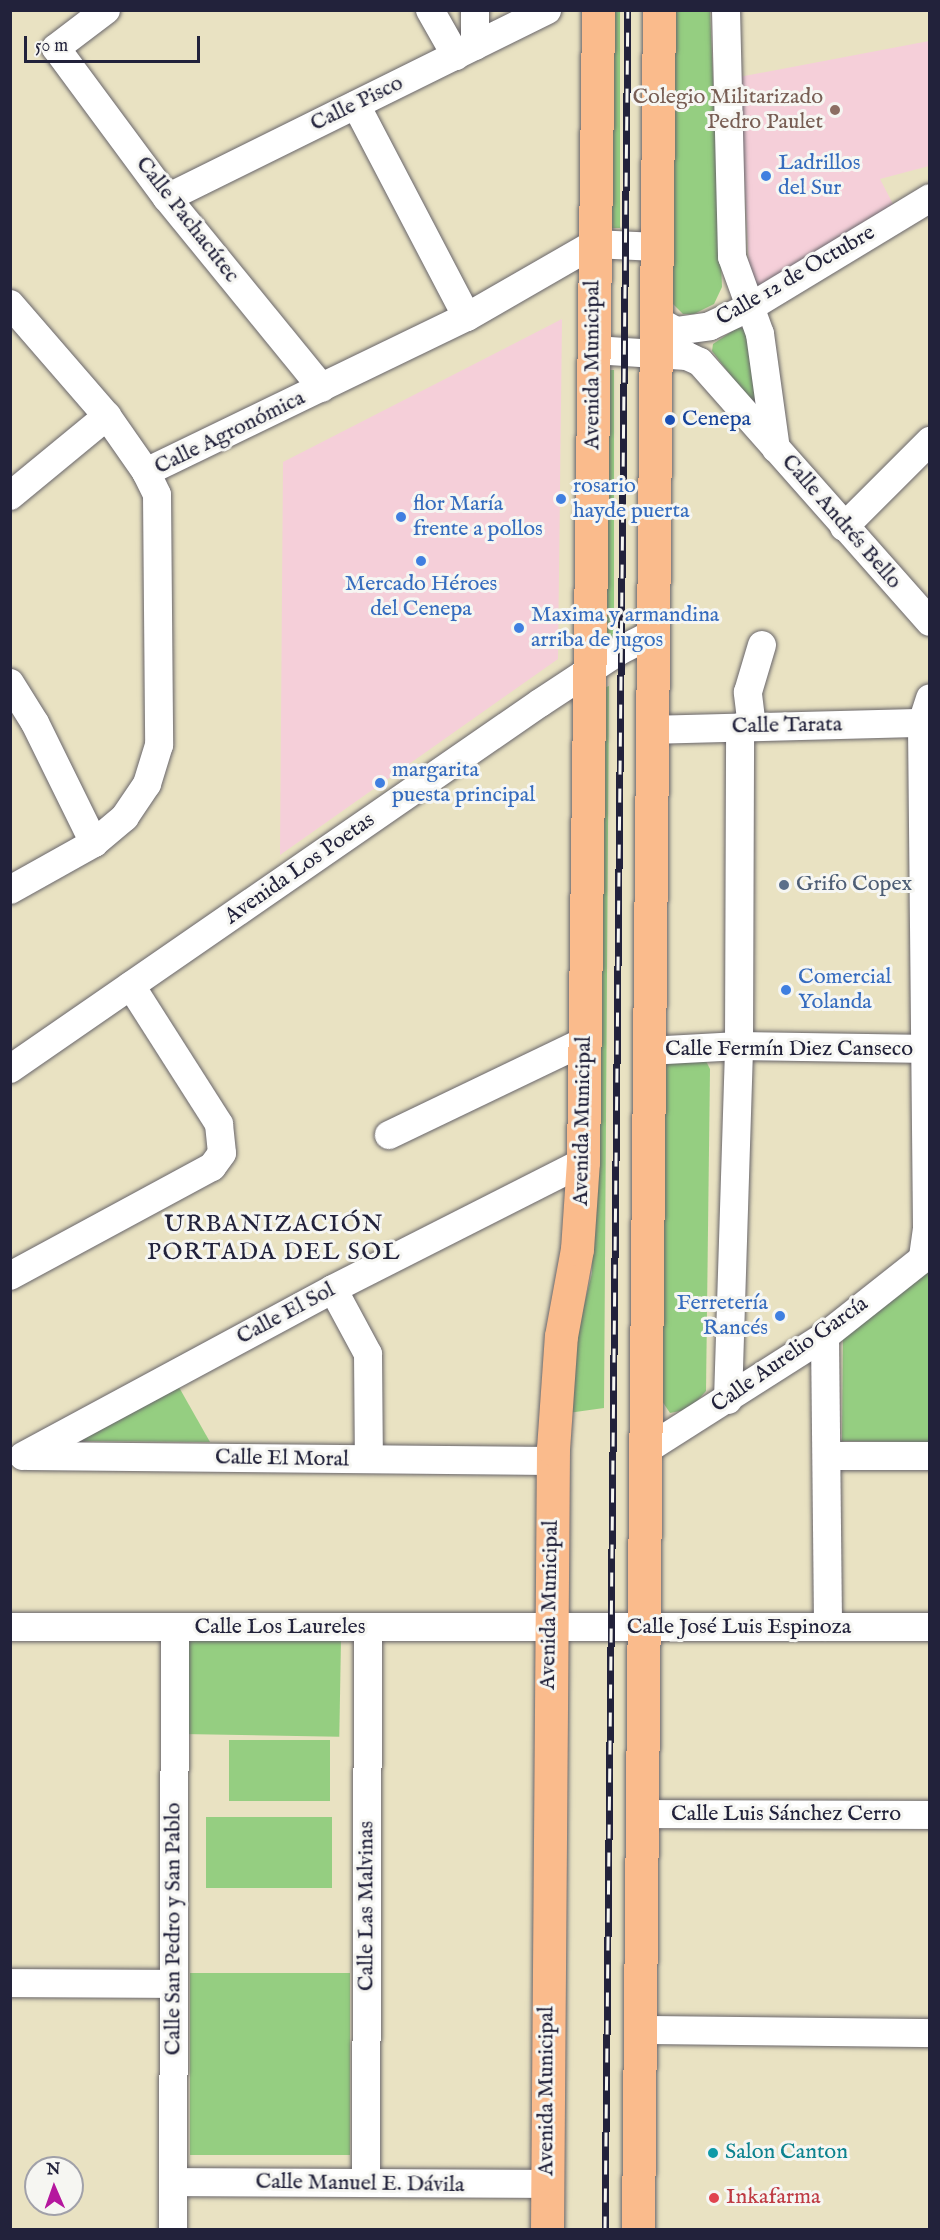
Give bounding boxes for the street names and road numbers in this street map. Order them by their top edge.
street label: Calle Pisco [306,70,408,138]
street label: Calle Pachacútec [130,152,244,288]
street label: Calle 12 de Octubre [712,220,880,332]
street label: Avenida Municipal [580,280,606,450]
street label: Calle Agronómica [150,385,310,481]
street label: Calle Andrés Bello [775,449,907,595]
street label: Calle Tarata [731,712,843,740]
street label: Avenida Los Poetas [220,807,380,931]
street label: Avenida Municipal [568,1036,598,1206]
street label: Calle Fermín Diez Canseco [665,1037,913,1063]
street label: Calle El Sol [232,1277,340,1351]
street label: Calle Aurelio García [707,1291,873,1419]
street label: Calle El Moral [215,1445,349,1473]
street label: Avenida Municipal [535,1520,565,1690]
street label: Calle Los Laureles [195,1615,365,1641]
street label: Calle José Luis Espinoza [627,1615,851,1641]
street label: Calle Luis Sánchez Cerro [671,1802,901,1828]
street label: Calle San Pedro y San Pablo [161,1803,187,2055]
street label: Calle Las Malvinas [354,1821,380,1991]
street label: Avenida Municipal [534,2006,560,2176]
street label: Calle Manuel E. Dávila [255,2169,465,2199]

